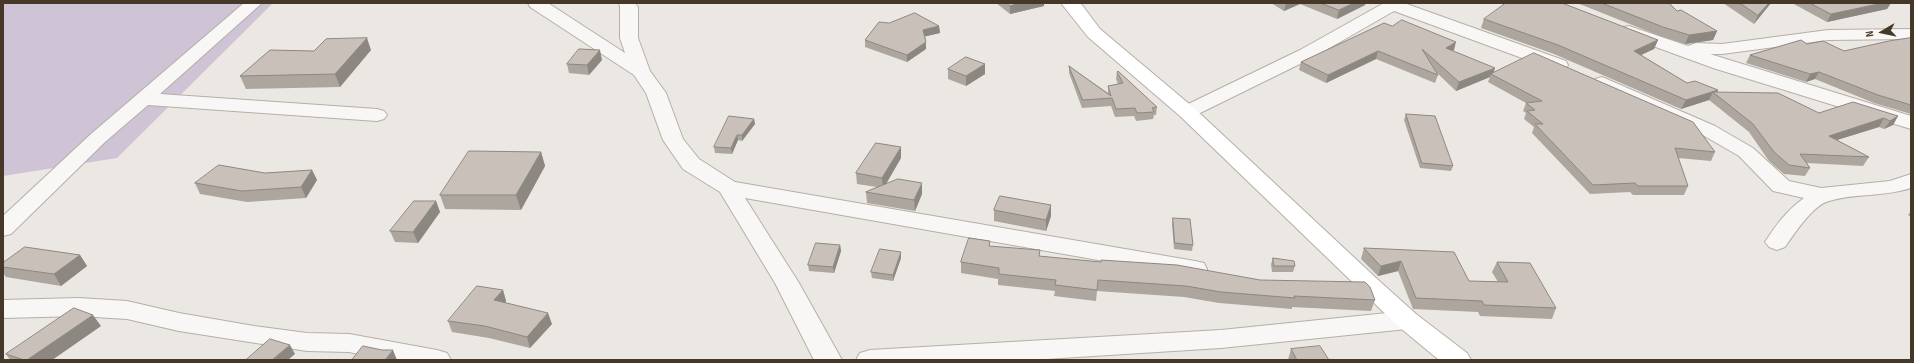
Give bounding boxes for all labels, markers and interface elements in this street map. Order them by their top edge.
north arrow [1862,12,1902,52]
text: N [1863,30,1877,38]

